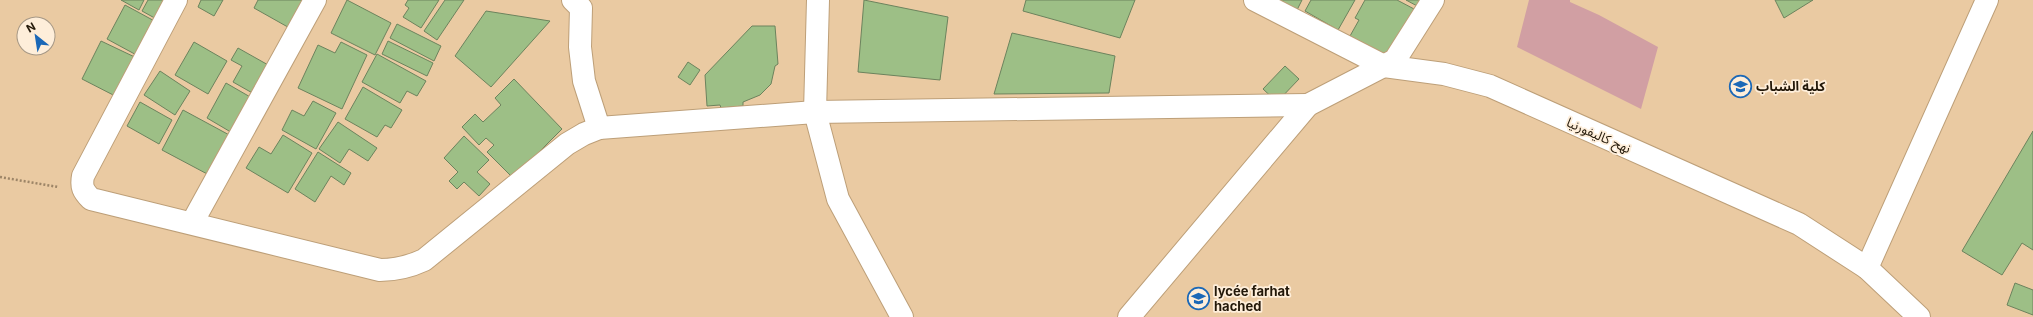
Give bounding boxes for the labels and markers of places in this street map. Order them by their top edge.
school or university icon: كلية الشباب [1728,73,1754,99]
place label: كلية الشباب [1756,78,1825,94]
place label: lycée farhat hached [1214,283,1290,314]
school or university icon: lycée farhat hached [1185,285,1211,311]

